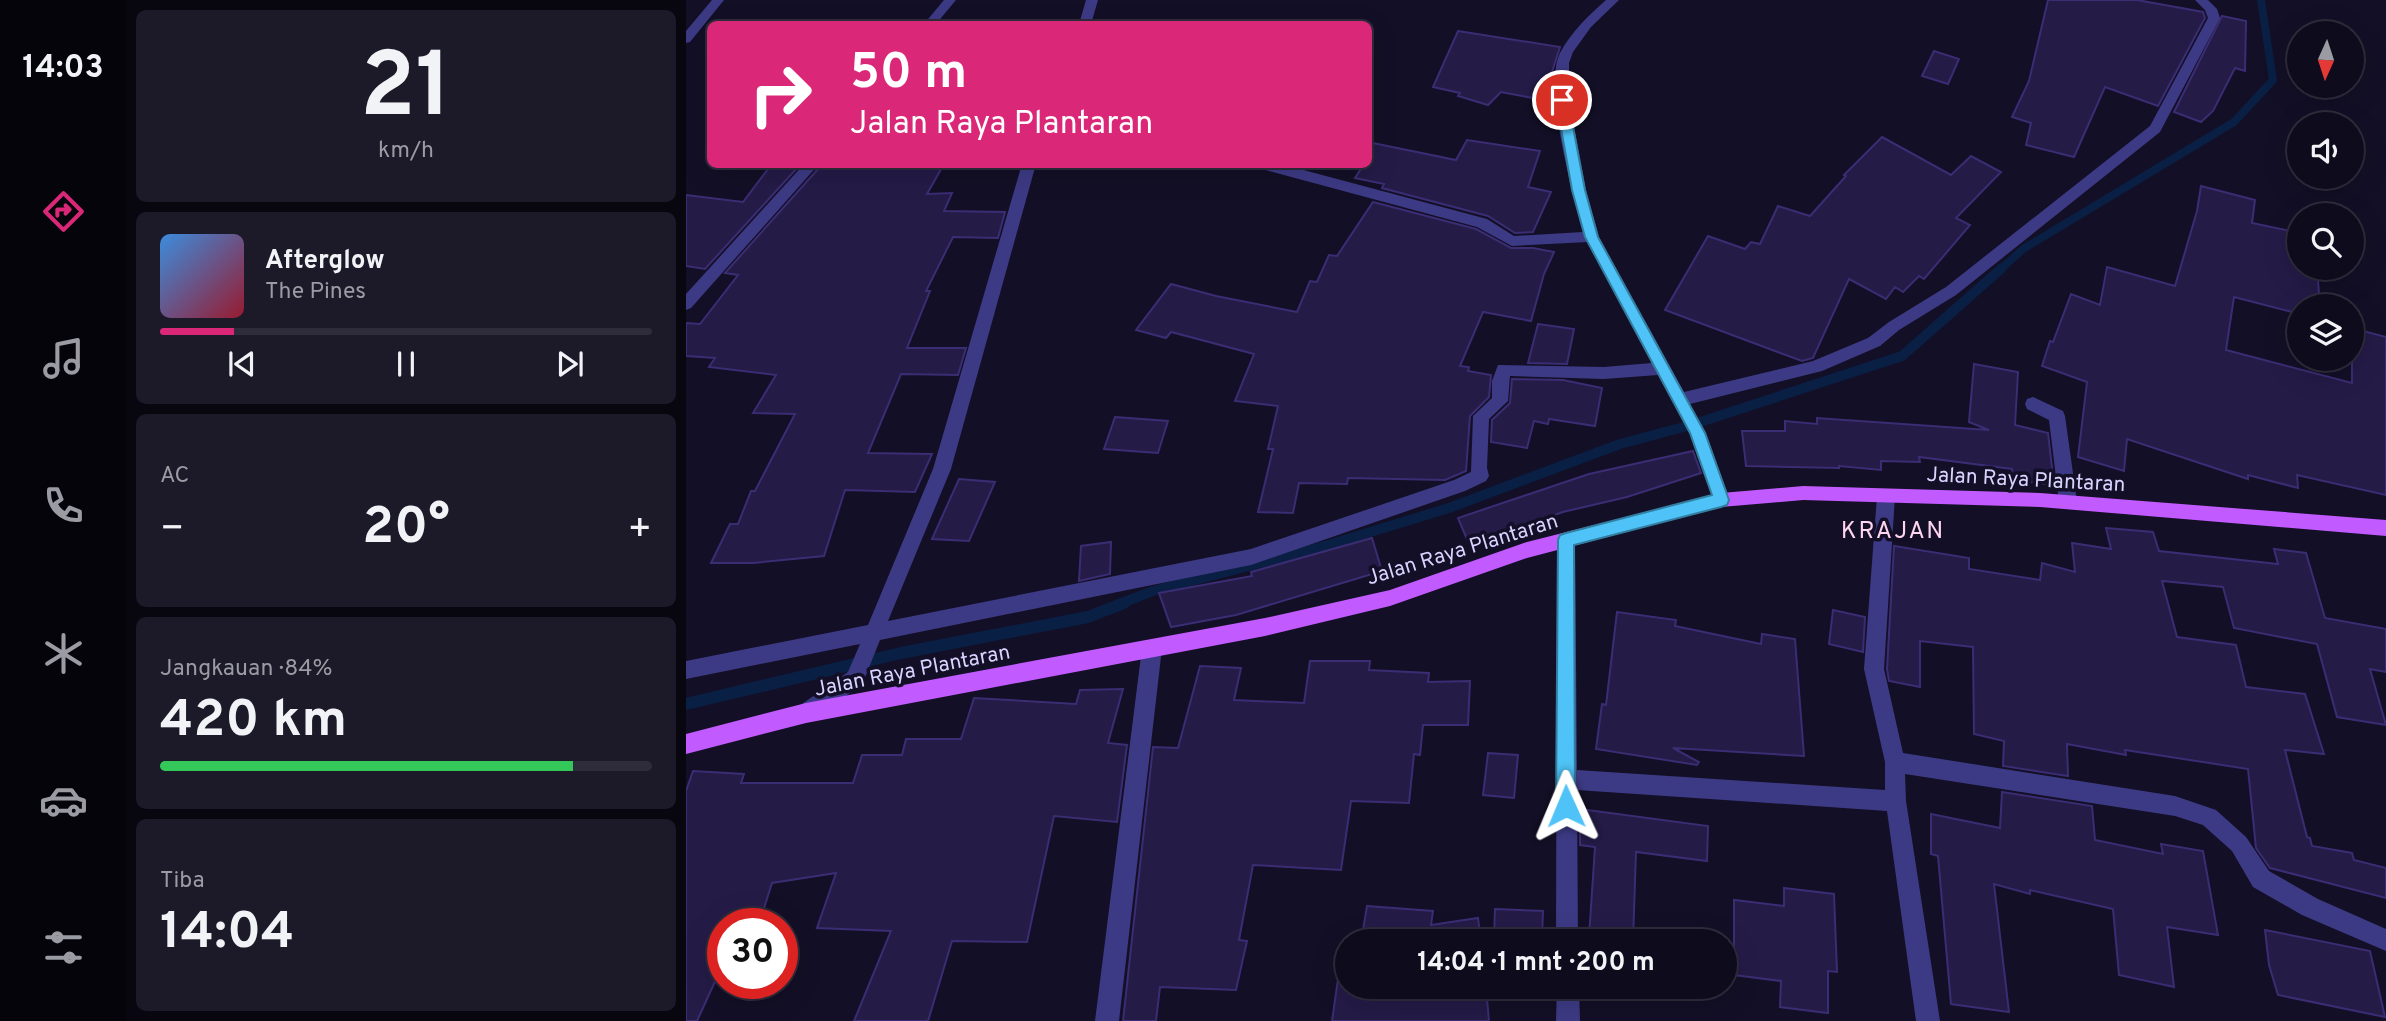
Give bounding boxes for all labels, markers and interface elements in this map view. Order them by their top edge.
north arrow [2287,21,2364,98]
map controls [2287,21,2364,371]
text: 21 [360,34,452,149]
text: 50 m [850,44,967,106]
text: 14:03 [22,49,104,89]
icon: right [735,49,826,140]
pin [1532,70,1592,130]
icon: arrive [1543,81,1581,119]
text: Jalan Raya Plantaran [850,105,1153,145]
button: sound [2287,112,2364,189]
text: km/h [378,137,434,166]
icon: directions [39,187,88,236]
button: search [2287,203,2364,280]
text: Afterglow [265,245,385,278]
text: The Pines [265,278,366,307]
button: layers [2287,294,2364,371]
icon: music [39,334,88,383]
icon: previous [223,345,261,383]
icon: pause [387,345,425,383]
icon: next [551,345,589,383]
text: AC [160,462,189,491]
street label: Jalan Raya Plantaran [1926,462,2126,499]
icon: phone [39,481,88,530]
text: 20° [362,496,450,562]
text: − [160,506,185,555]
text: + [627,506,652,555]
street label: Jalan Raya Plantaran [1363,508,1562,592]
district label: KRAJAN [1841,517,1945,547]
icon: climate [39,629,88,678]
street label: Jalan Raya Plantaran [812,639,1013,704]
text: Jangkauan · 84% [160,655,333,684]
text: 420 km [160,689,347,755]
position arrow [1529,769,1603,843]
icon: car [39,776,88,825]
text: Tiba [160,867,205,896]
text: 14:04 [160,901,295,967]
speed limit sign: 30 [707,908,798,999]
icon: filters [39,923,88,972]
text: 14:04 · 1 mnt · 200 m [1417,947,1655,980]

